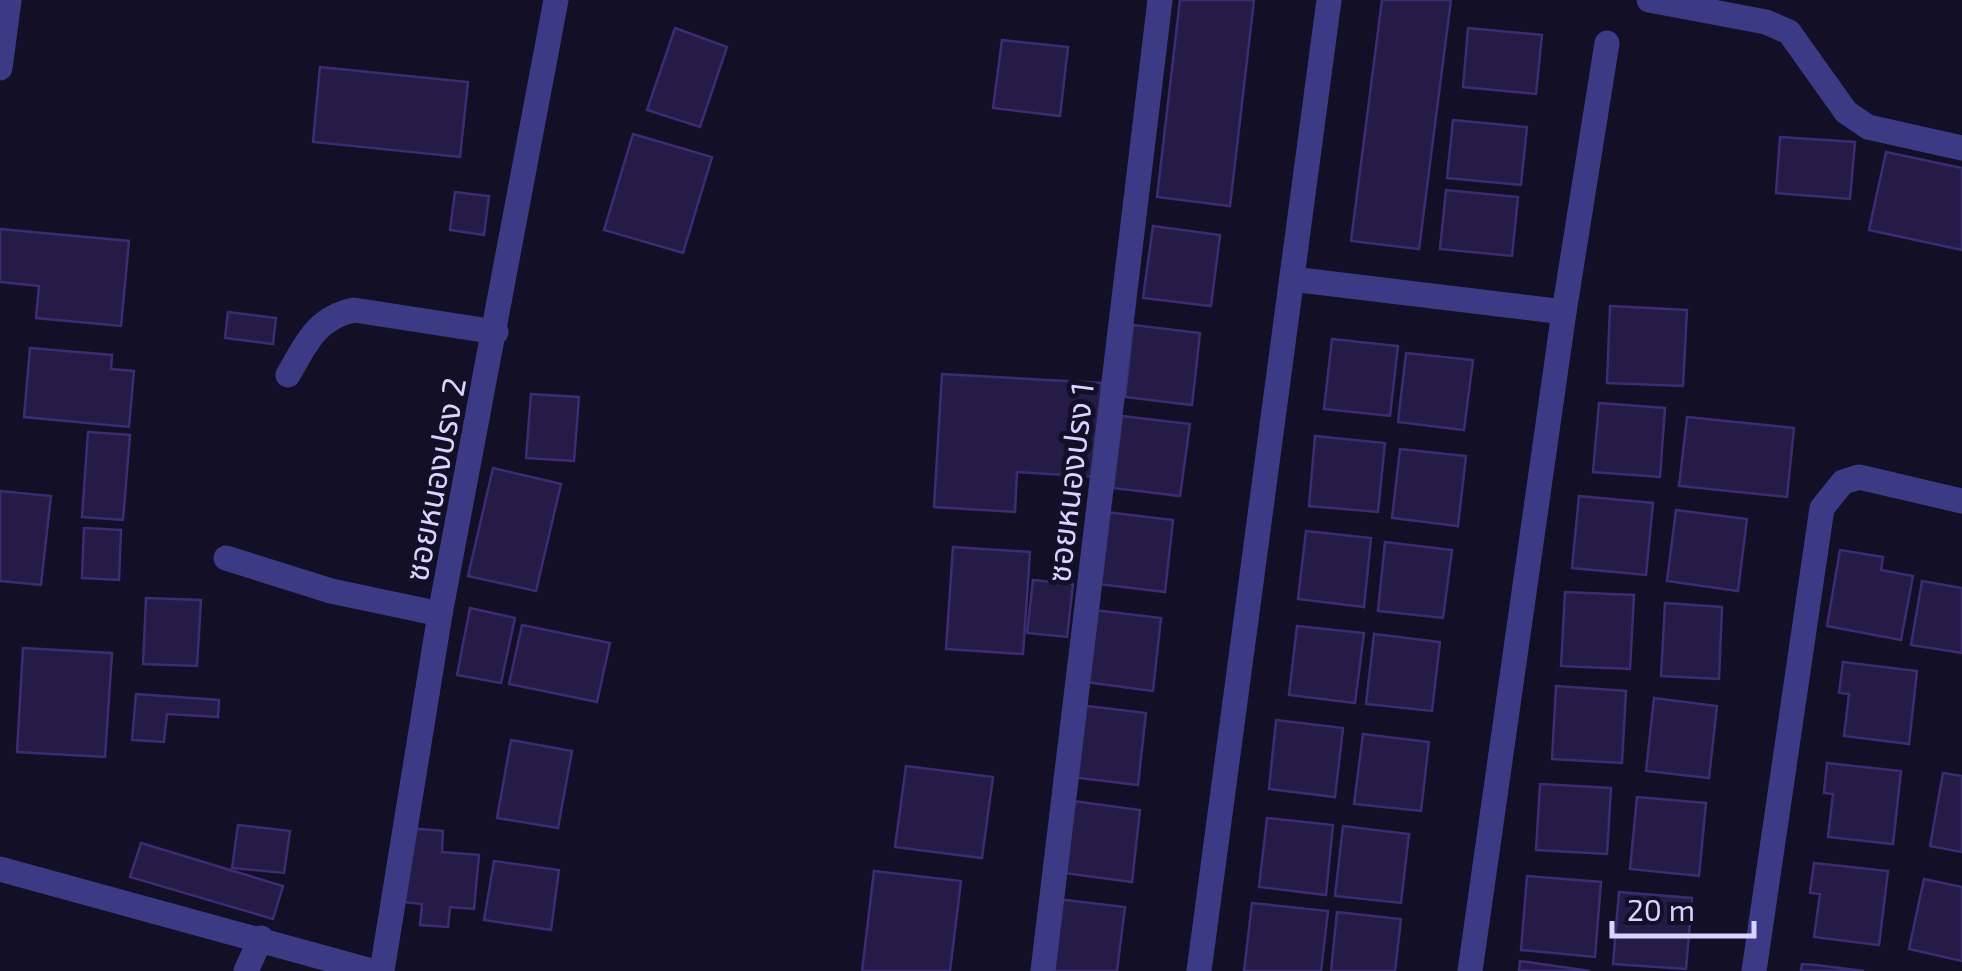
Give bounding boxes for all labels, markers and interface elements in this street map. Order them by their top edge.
street label: ซอยหนองปรง 2 [396,374,472,584]
street label: ซอยหนองปรง 1 [1038,380,1100,584]
scale bar [1612,876,1754,938]
text: 20 m [1627,891,1695,927]

